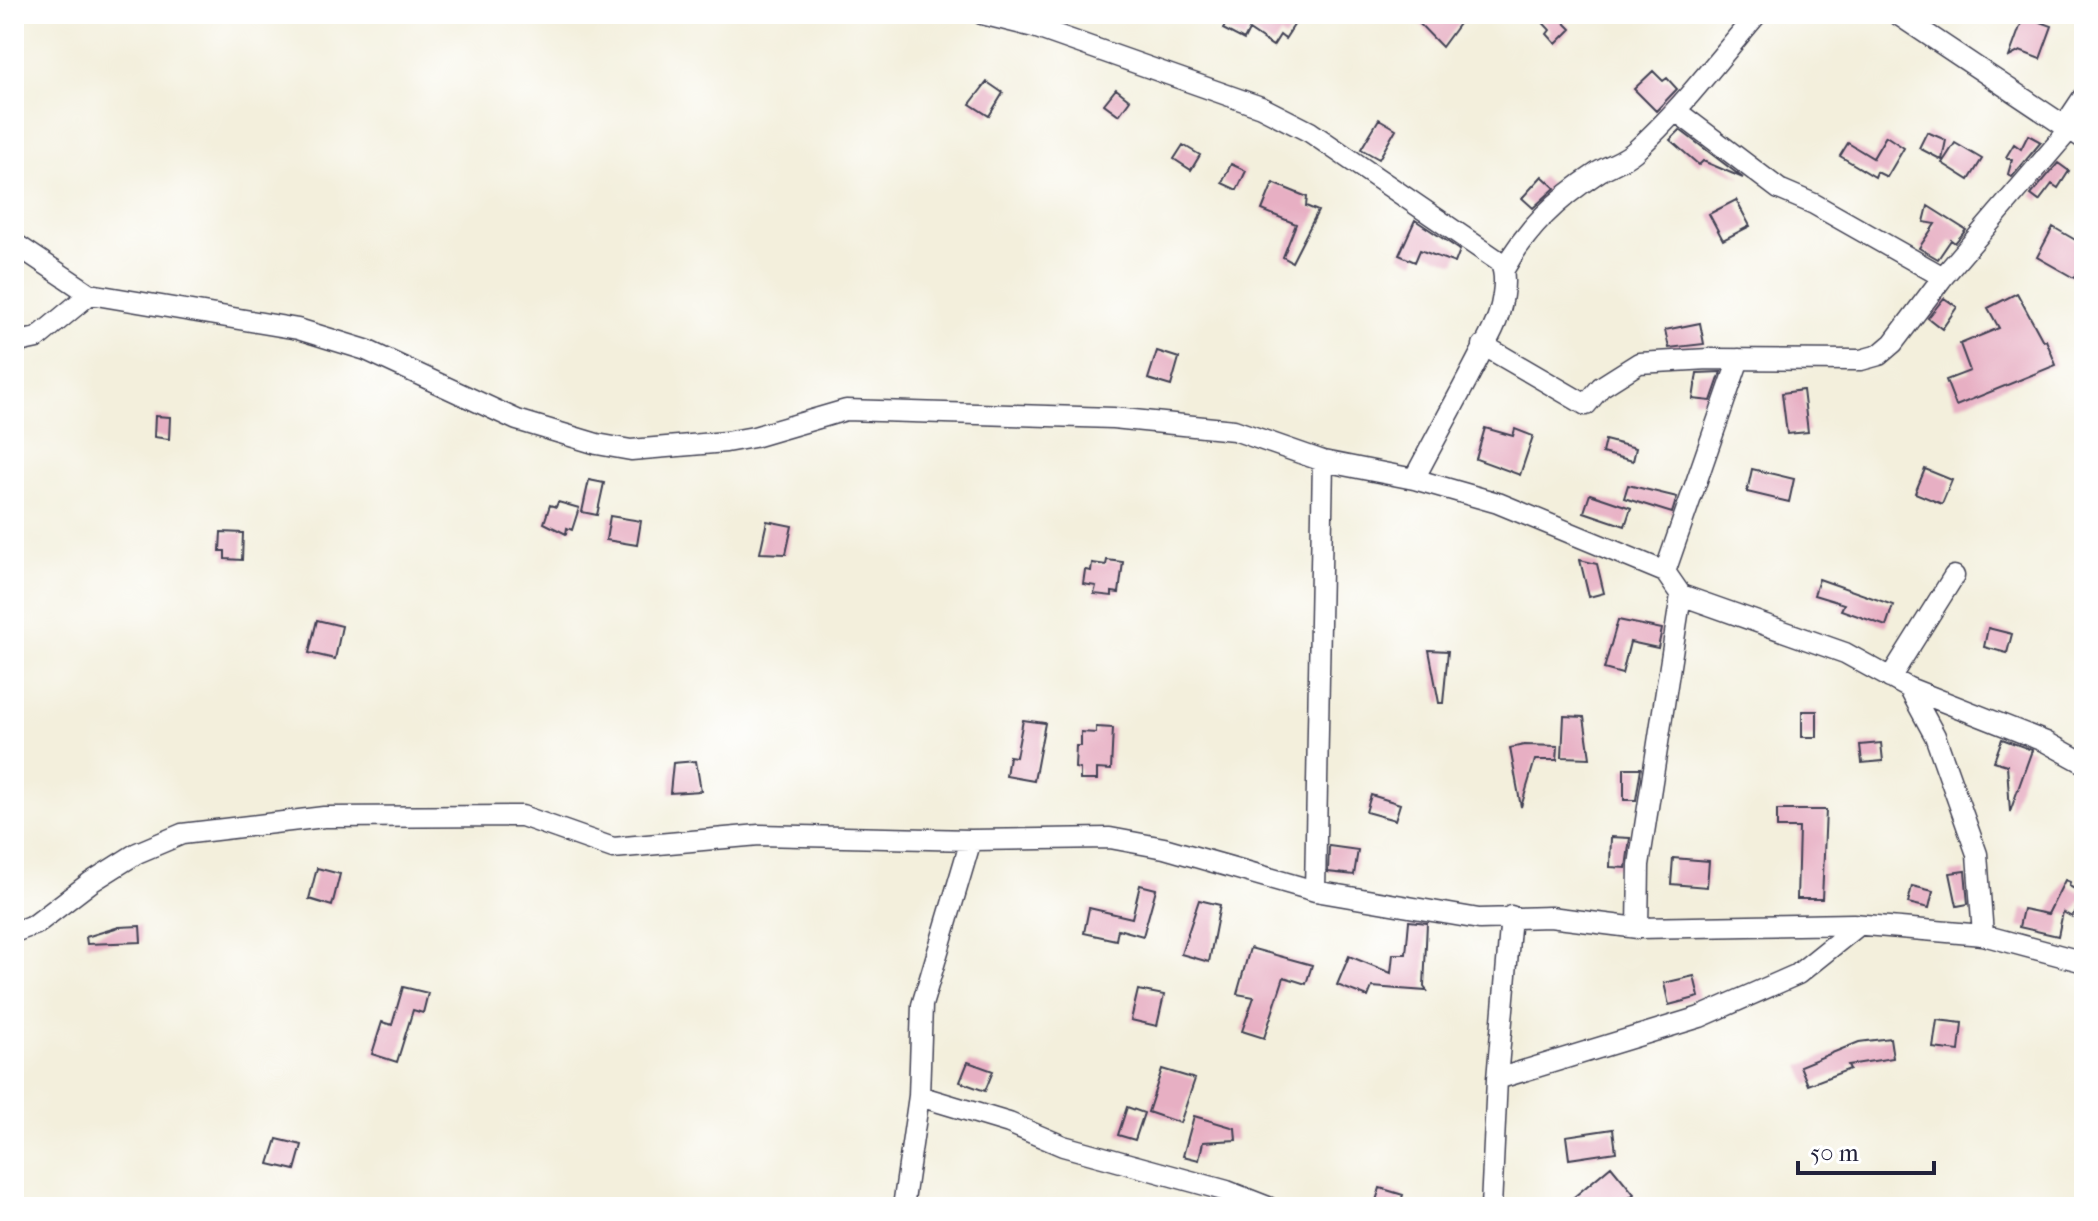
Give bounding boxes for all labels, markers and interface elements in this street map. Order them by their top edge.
scale bar [1798,1125,1934,1175]
text: 50 m [1810,1139,1859,1167]

